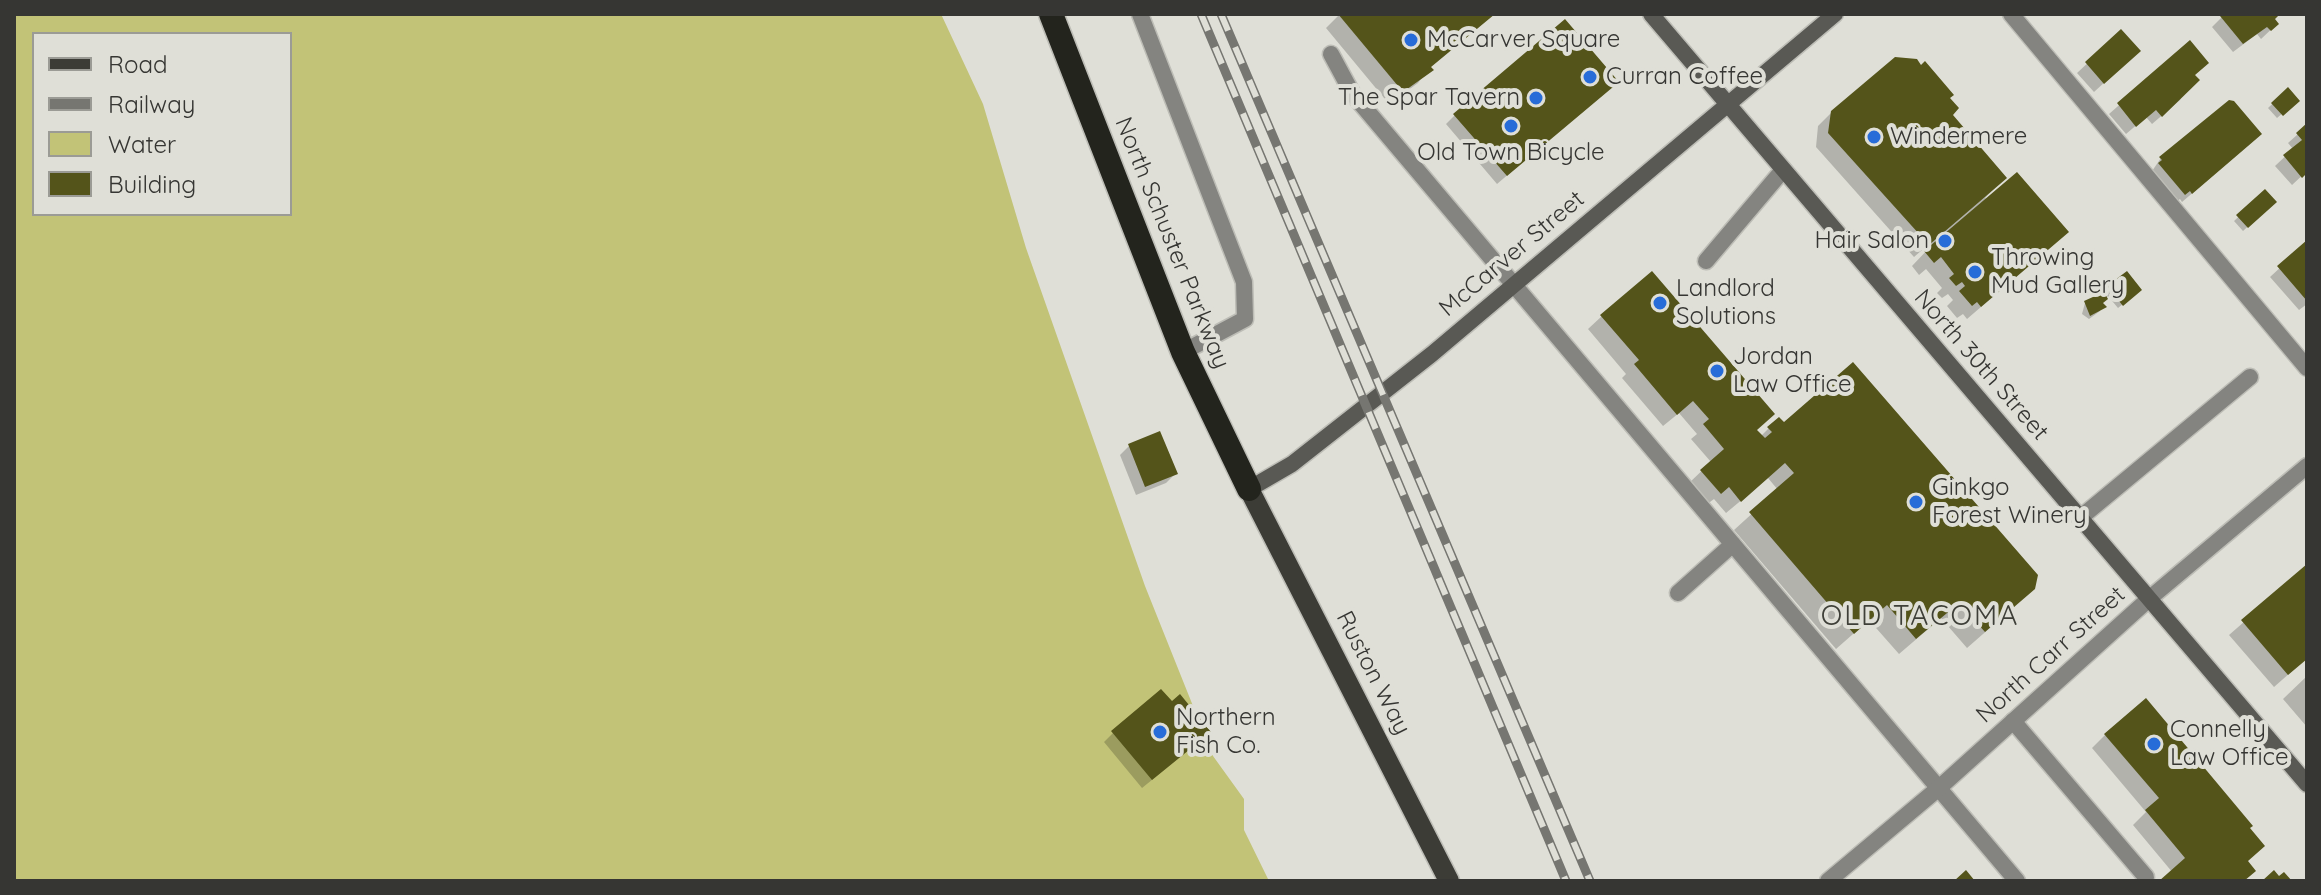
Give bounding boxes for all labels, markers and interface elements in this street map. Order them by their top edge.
place label: McCarver Square [1427,26,1620,54]
marker: McCarver Square [1402,31,1420,49]
legend [32,32,292,216]
text: Road [108,49,168,79]
place label: Curran Coffee [1606,63,1763,91]
marker: Curran Coffee [1581,68,1599,86]
place label: The Spar Tavern [1338,84,1520,112]
text: Railway [108,89,195,119]
marker: The Spar Tavern [1527,89,1545,107]
street label: North Schuster Parkway [1108,113,1236,373]
marker: Old Town Bicycle [1502,117,1520,135]
place label: Windermere [1890,123,2027,151]
marker: Windermere [1865,128,1883,146]
text: Water [108,129,176,159]
place label: Old Town Bicycle [1417,139,1605,167]
text: Building [108,169,196,199]
street label: McCarver Street [1434,185,1590,323]
place label: Hair Salon [1815,227,1929,255]
marker: Hair Salon [1936,232,1954,250]
place label: Throwing Mud Gallery [1991,244,2124,300]
marker: Throwing Mud Gallery [1966,263,1984,281]
place label: Landlord Solutions [1676,275,1776,331]
street label: North 30th Street [1908,284,2054,446]
marker: Landlord Solutions [1651,294,1669,312]
place label: Jordan Law Office [1733,343,1852,399]
marker: Jordan Law Office [1708,362,1726,380]
place label: Ginkgo Forest Winery [1932,474,2087,530]
marker: Ginkgo Forest Winery [1907,493,1925,511]
street label: North Carr Street [1971,581,2131,729]
district label: OLD TACOMA [1821,600,2019,634]
street label: Ruston Way [1330,606,1416,740]
place label: Northern Fish Co. [1176,704,1276,760]
place label: Connelly Law Office [2170,716,2289,772]
marker: Northern Fish Co. [1151,723,1169,741]
marker: Connelly Law Office [2145,735,2163,753]

